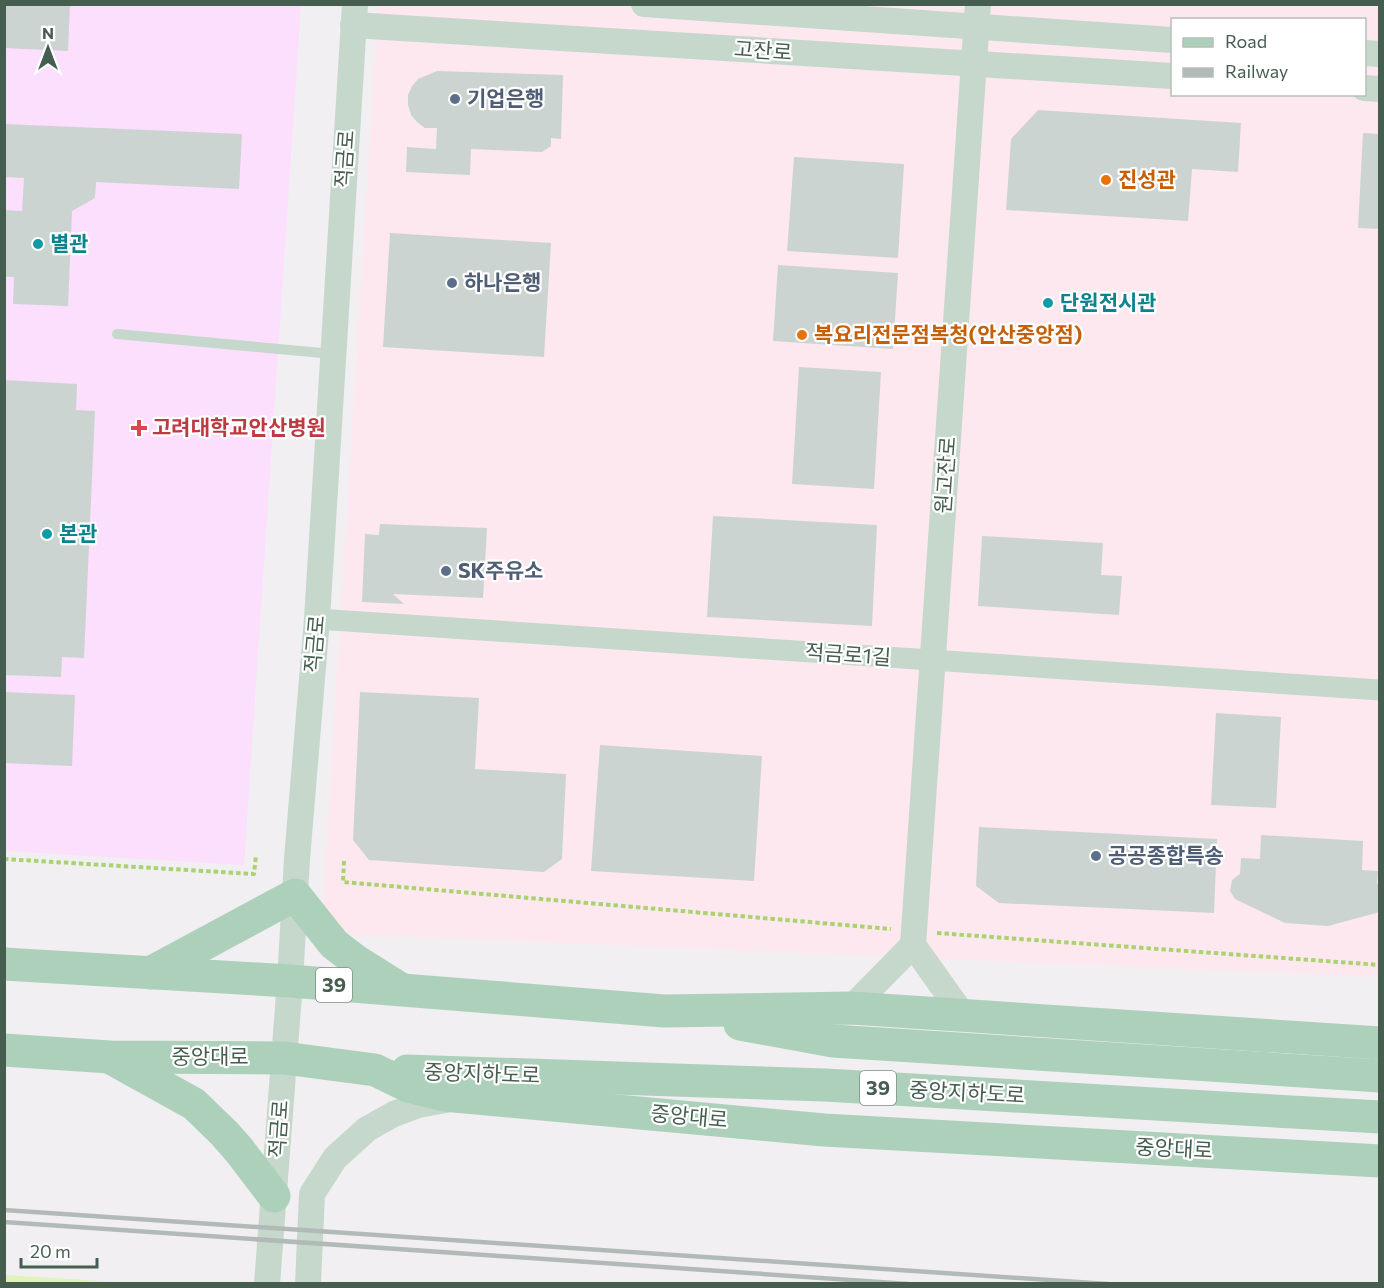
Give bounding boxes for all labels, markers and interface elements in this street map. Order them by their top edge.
north arrow [18,18,78,78]
legend [1171,18,1366,96]
text: N [42,23,54,42]
text: Road [1225,30,1267,52]
street label: 고잔로 [733,35,793,64]
text: Railway [1225,60,1288,82]
place label: 기업은행 [467,85,544,110]
marker: 기업은행 [448,92,462,106]
street label: 적금로 [329,129,358,189]
place label: 진성관 [1118,166,1176,191]
marker: 진성관 [1099,173,1113,187]
place label: 별관 [50,230,89,255]
marker: 별관 [31,237,45,251]
place label: 하나은행 [464,269,541,294]
marker: 하나은행 [445,276,459,290]
place label: 단원전시관 [1060,289,1157,314]
marker: 단원전시관 [1041,296,1055,310]
place label: 복요리전문점복청(안산중앙점) [814,321,1082,346]
marker: 복요리전문점복청(안산중앙점) [795,328,809,342]
place label: 고려대학교안산병원 [152,414,326,439]
marker: 고려대학교안산병원 [130,419,148,437]
street label: 원고잔로 [929,435,960,514]
place label: 본관 [59,520,98,545]
marker: 본관 [40,527,54,541]
place label: SK주유소 [458,557,543,582]
marker: SK주유소 [439,564,453,578]
street label: 적금로 [299,614,328,674]
street label: 적금로1길 [804,638,892,669]
place label: 공공종합특송 [1108,842,1224,867]
marker: 공공종합특송 [1089,849,1103,863]
road number: 39 [316,968,352,1002]
street label: 중앙대로 [171,1043,249,1068]
street label: 중앙지하도로 [424,1058,540,1087]
road number: 39 [860,1071,896,1105]
street label: 중앙지하도로 [909,1076,1026,1107]
street label: 적금로 [263,1099,292,1159]
street label: 중앙대로 [650,1100,729,1131]
street label: 중앙대로 [1135,1133,1213,1162]
scale bar [21,1231,98,1269]
text: 20 m [30,1240,71,1262]

